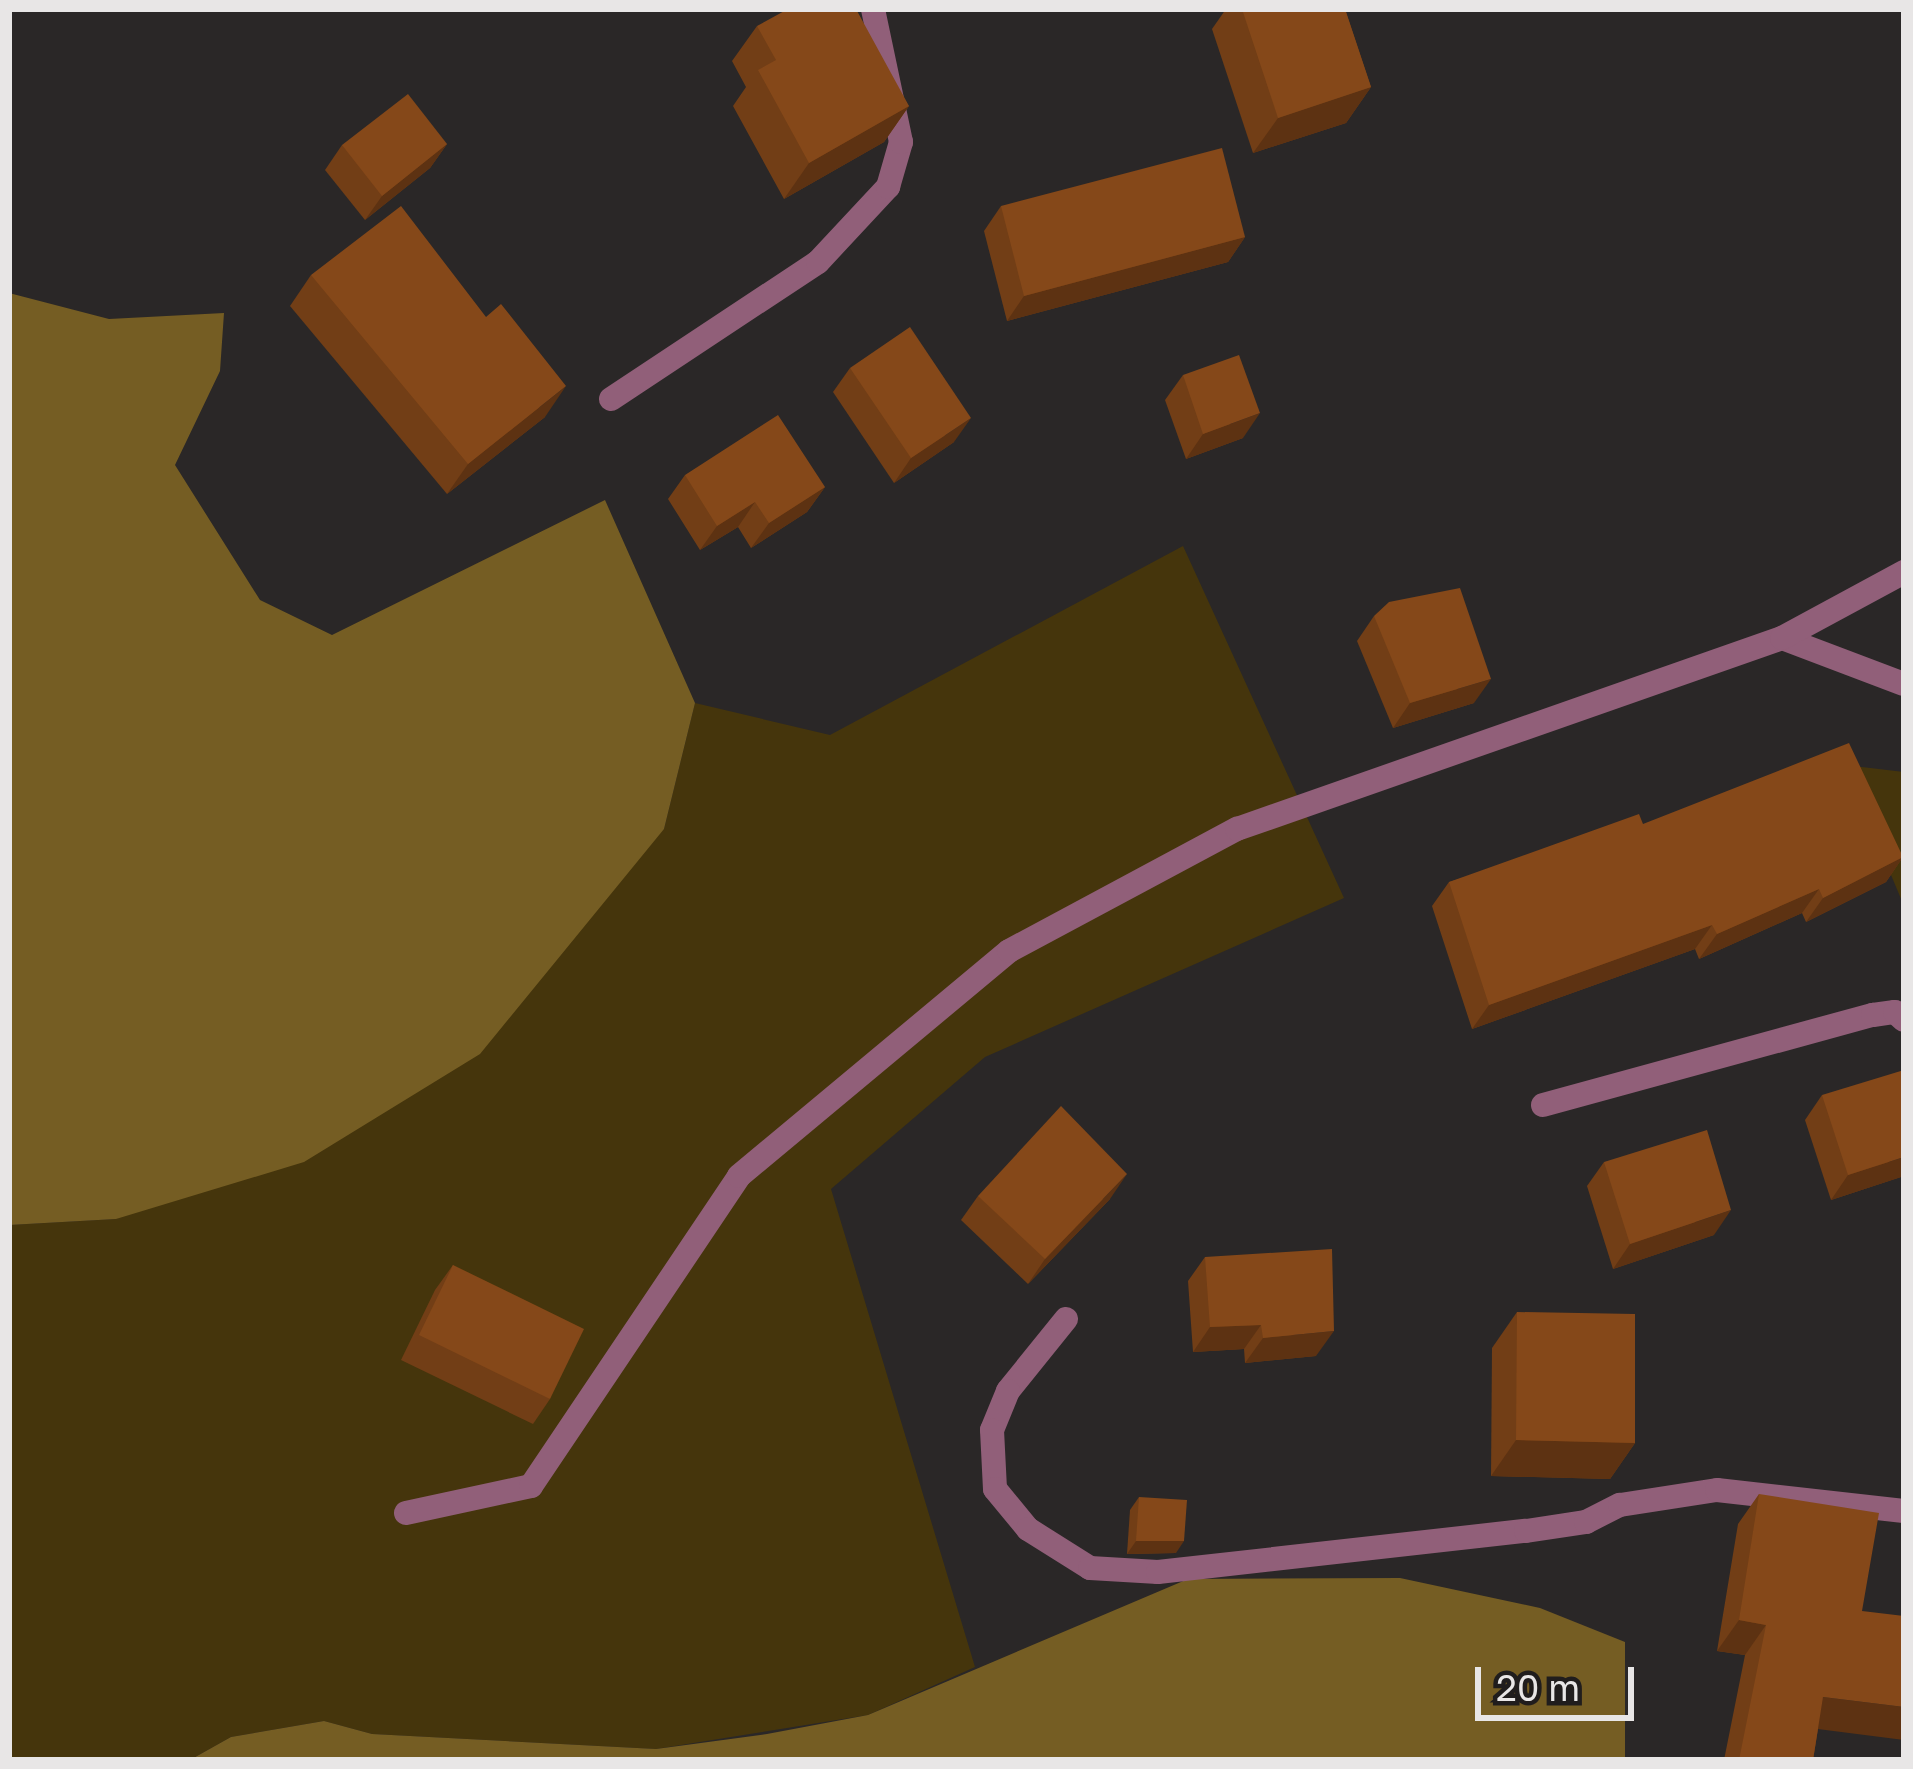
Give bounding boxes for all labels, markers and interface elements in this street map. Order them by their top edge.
scale bar [1481,1643,1640,1717]
text: 20 m [1496,1666,1580,1709]

